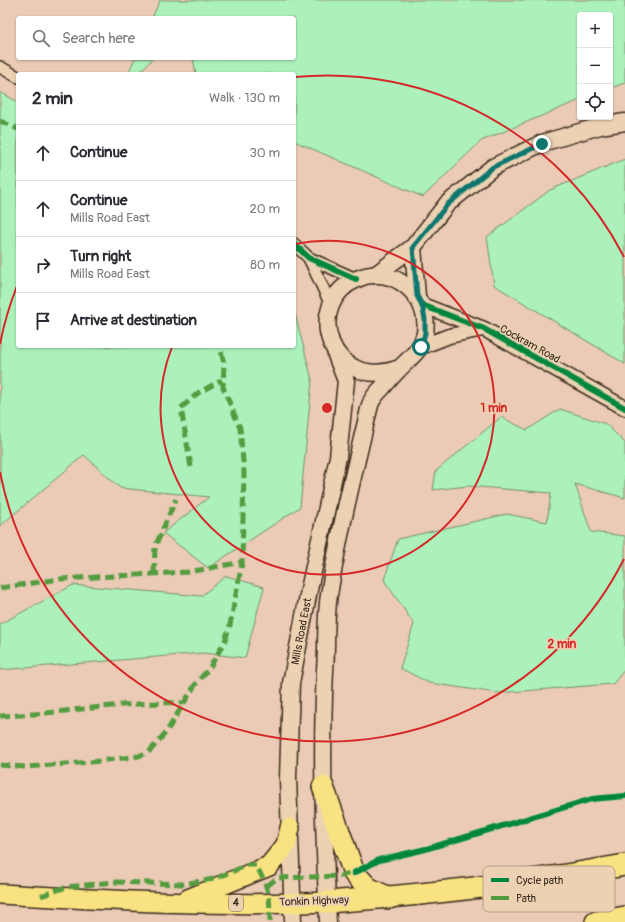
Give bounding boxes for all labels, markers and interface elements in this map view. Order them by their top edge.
map controls [577,12,613,120]
button: + [577,12,613,48]
search box [16,16,296,60]
icon: search [30,27,52,49]
text: Search here [62,29,135,48]
button: − [577,48,613,84]
button: locate [577,84,613,120]
text: 2 min [32,88,73,109]
text: Walk · 130 m [209,90,280,106]
route end [533,135,551,153]
icon: ahead [32,142,54,164]
text: Continue [70,143,128,162]
text: 30 m [250,145,280,161]
text: Continue [70,191,128,210]
icon: ahead [32,198,54,220]
text: 20 m [249,201,280,217]
text: Mills Road East [70,210,150,226]
text: Turn right [70,247,131,266]
icon: right [32,254,54,276]
text: 80 m [250,257,280,273]
text: Mills Road East [70,266,150,282]
icon: arrive [32,310,54,332]
text: Arrive at destination [70,311,197,330]
street label: Cockram Road [498,322,562,366]
route start [412,338,430,356]
centre of rings [320,401,334,415]
text: 1 min [481,401,508,416]
street label: Mills Road East [288,596,314,666]
text: 2 min [548,637,577,652]
legend [483,866,615,912]
text: Cycle path [516,874,563,887]
text: Path [516,892,536,905]
street label: Tonkin Highway [279,893,349,909]
road number: 4 [229,895,243,911]

